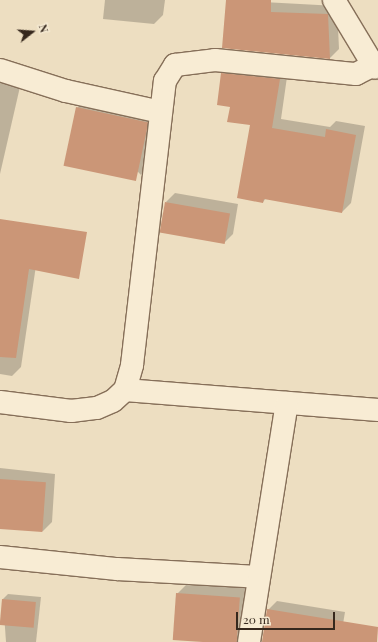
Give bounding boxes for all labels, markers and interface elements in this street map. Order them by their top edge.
north arrow [12,12,52,52]
text: N [36,22,52,34]
scale bar [238,604,337,630]
text: 20 m [243,611,270,627]

